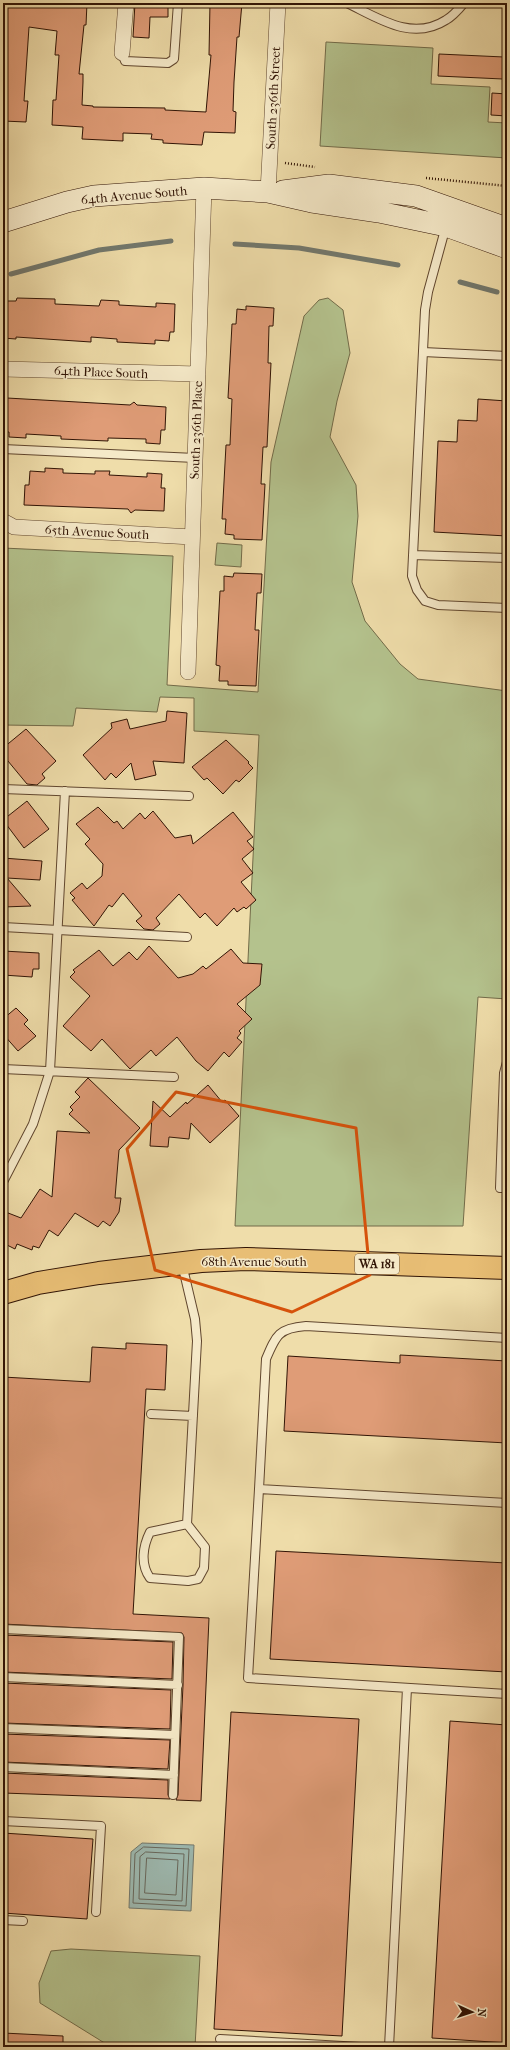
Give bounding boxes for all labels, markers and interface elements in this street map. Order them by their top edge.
street label: South 236th Street [263,46,283,150]
street label: 64th Avenue South [80,183,188,207]
street label: 64th Place South [54,363,149,381]
street label: South 236th Place [187,380,205,480]
street label: 65th Avenue South [44,522,150,542]
street label: 68th Avenue South [201,1254,307,1269]
road number: WA 181 [355,1254,399,1274]
north arrow [452,1992,492,2032]
text: N [475,2008,488,2018]

